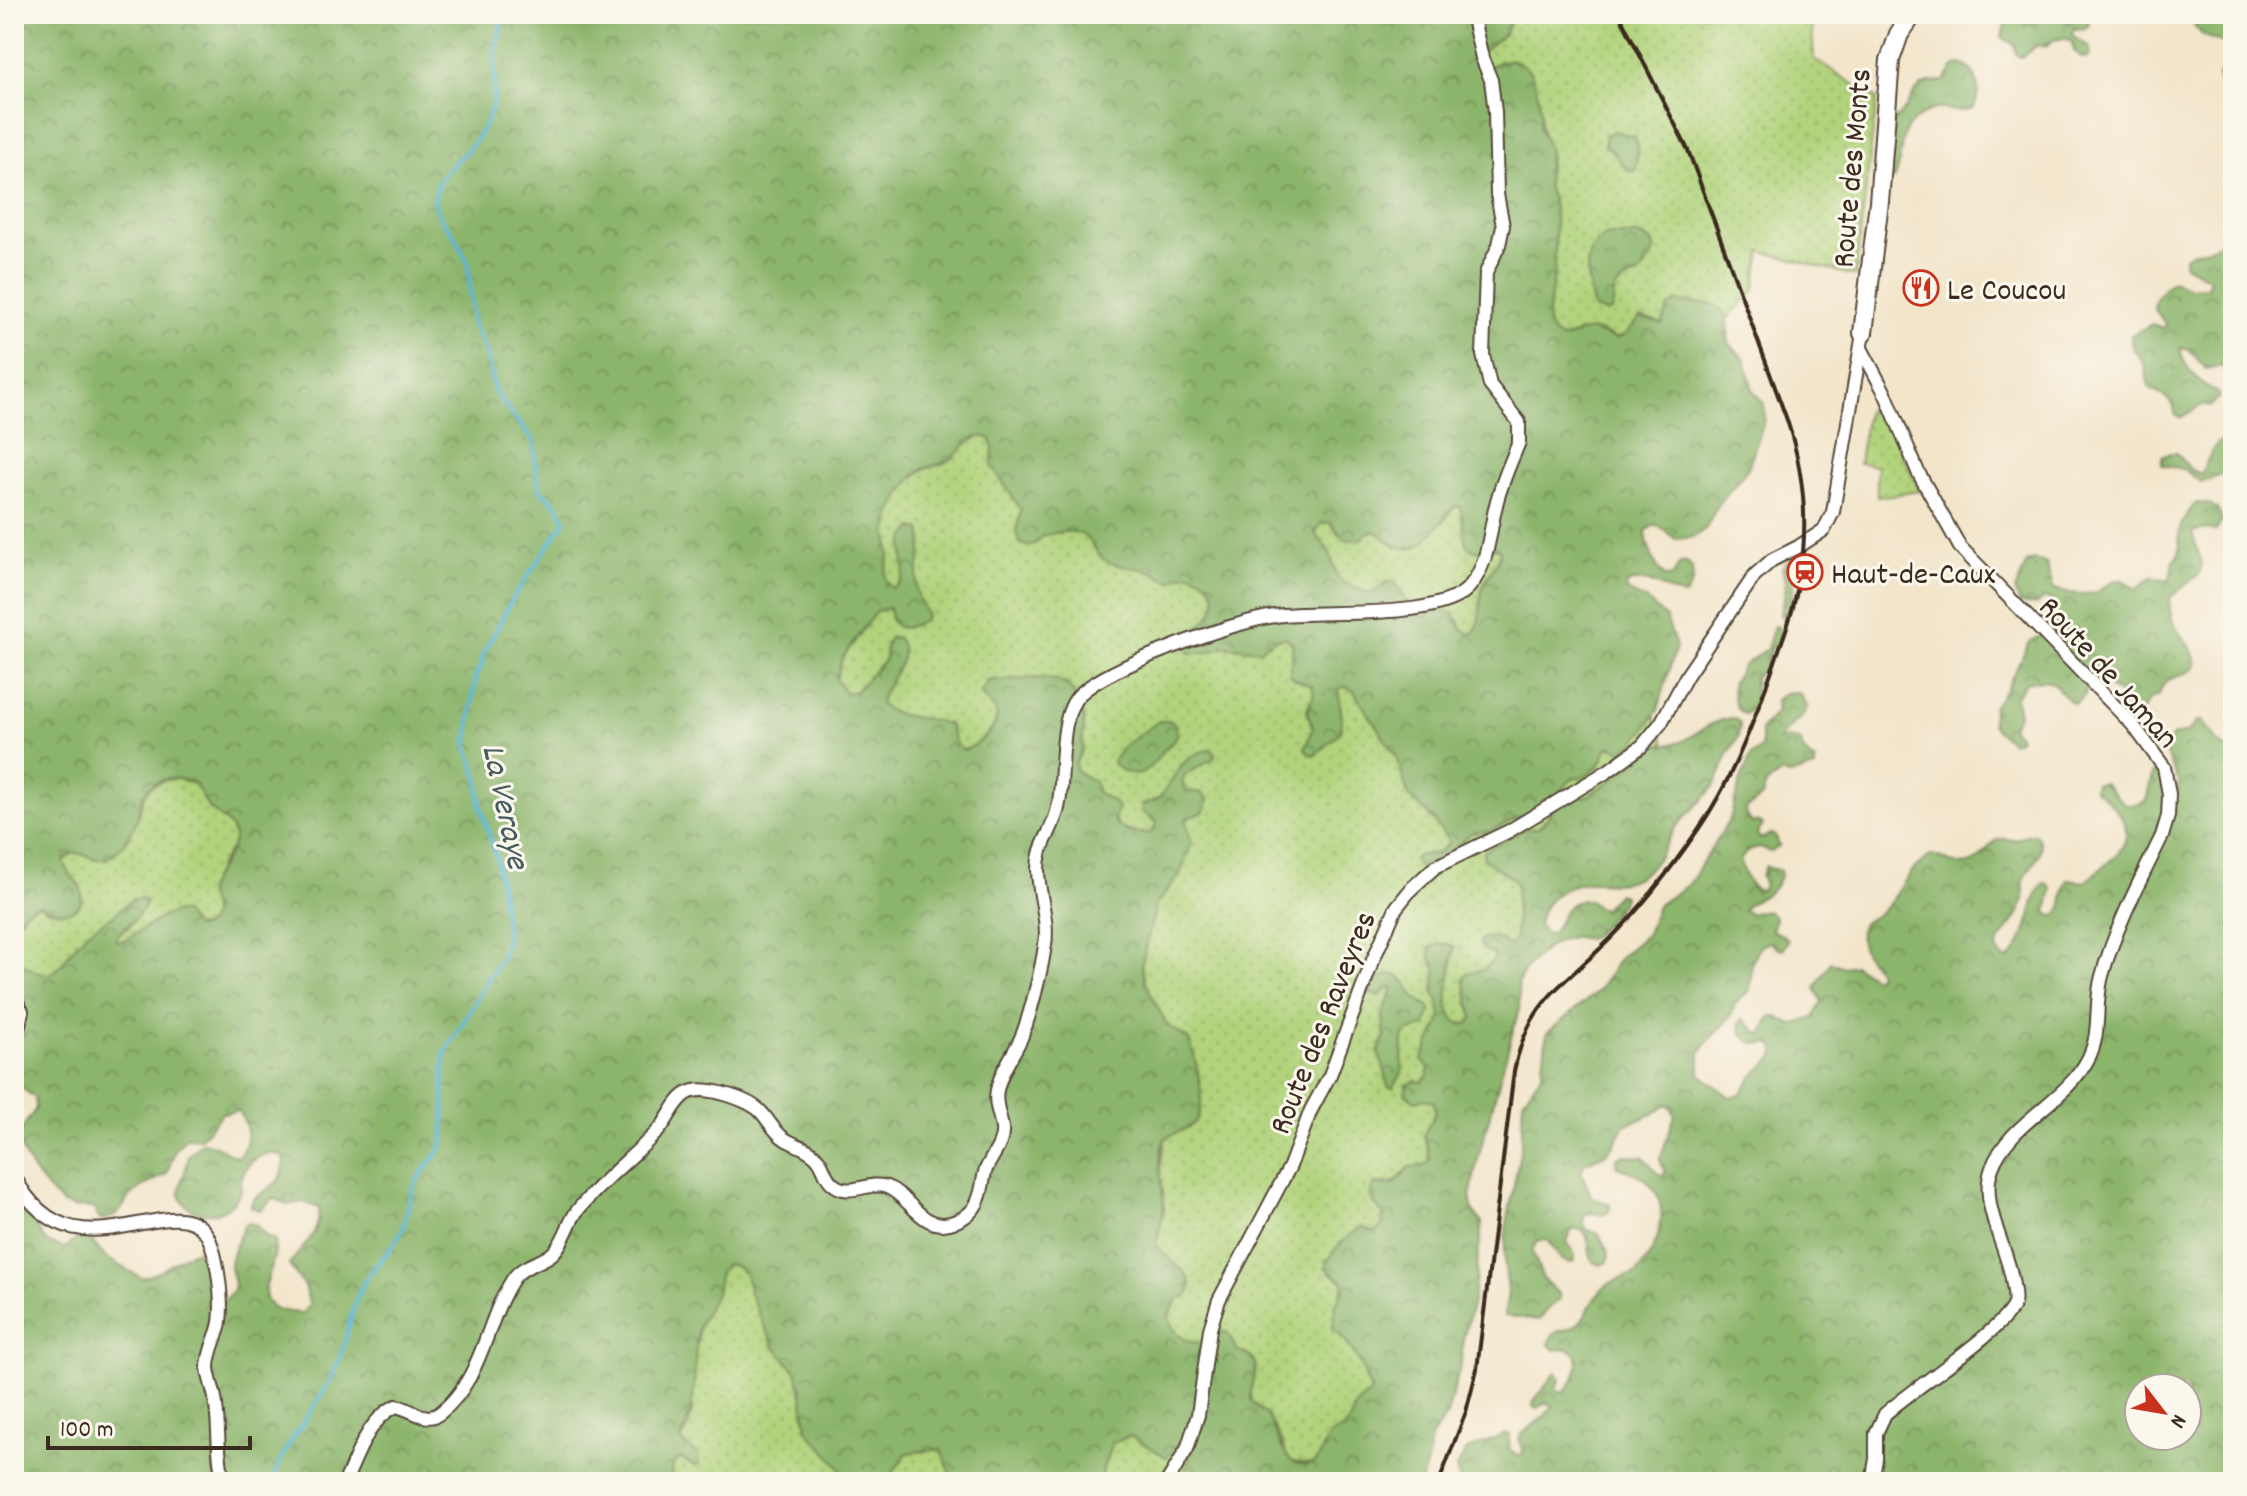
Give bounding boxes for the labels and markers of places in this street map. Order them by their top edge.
restaurant icon: Le Coucou [1902,269,1940,307]
place label: Le Coucou [1947,270,2066,316]
station icon: Haut-de-Caux [1786,553,1824,591]
place label: Haut-de-Caux [1831,554,1996,600]

